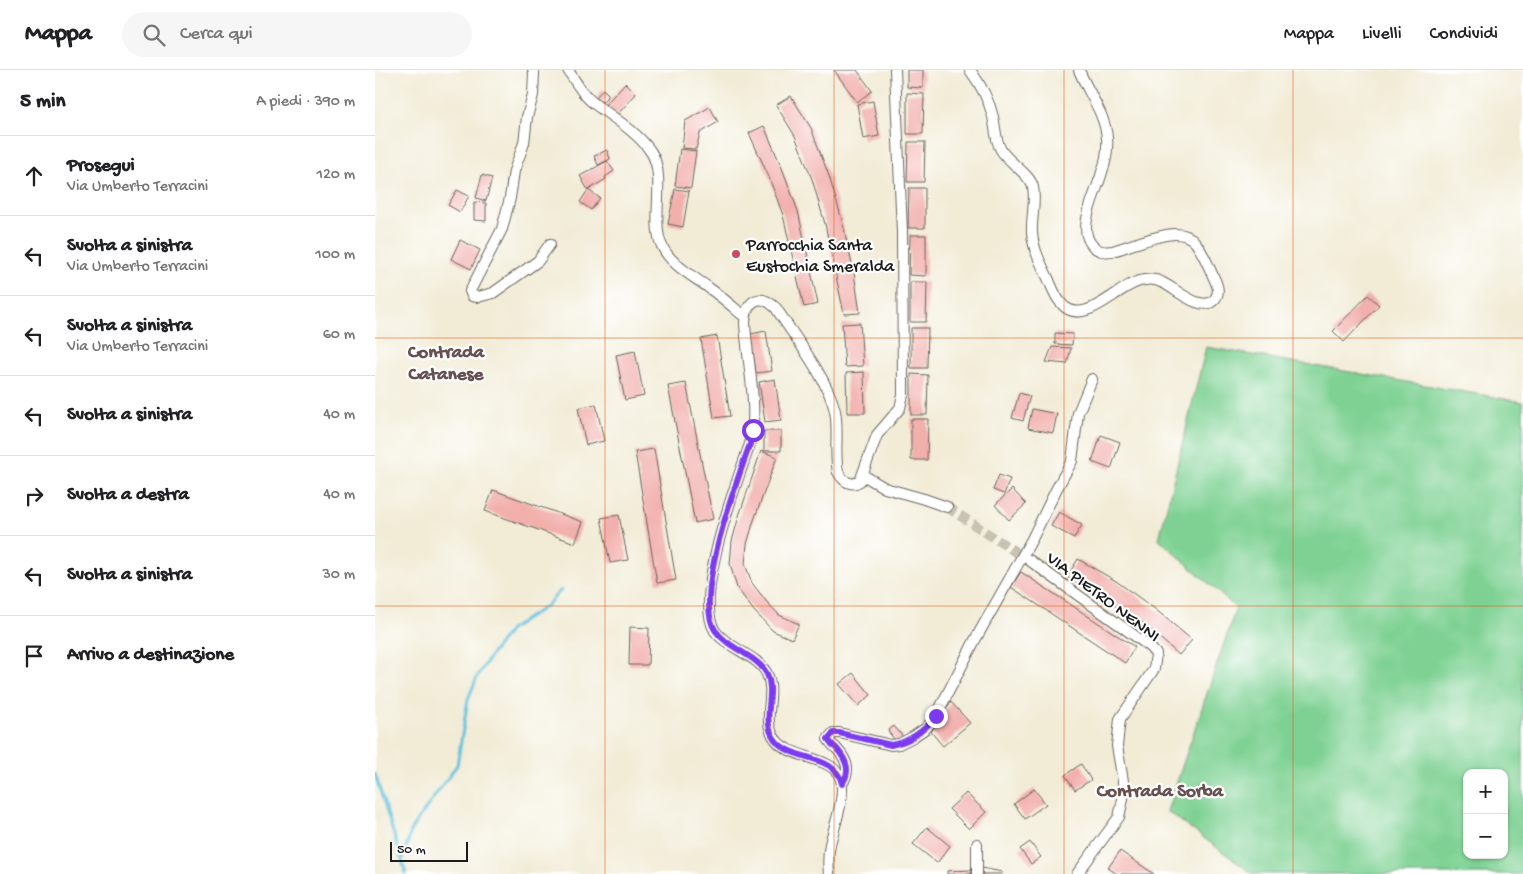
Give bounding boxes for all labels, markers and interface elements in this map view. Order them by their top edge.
search box [122,12,472,57]
text: Mappa [25,20,92,49]
icon: search [140,21,168,49]
text: Cerca qui [180,23,253,46]
text: Mappa [1284,24,1334,45]
text: Livelli [1362,24,1402,45]
text: Condividi [1430,24,1498,45]
text: 5 min [20,90,65,115]
text: A piedi · 390 m [256,93,355,112]
text: Prosegui [67,155,135,178]
icon: ahead [20,162,48,190]
text: 120 m [316,166,355,185]
text: Via Umberto Terracini [67,178,208,197]
text: Svolta a sinistra [67,235,192,258]
place label: Parrocchia Santa Eustochia Smeralda [745,236,895,278]
icon: left [20,242,48,270]
text: 100 m [315,246,355,265]
marker: Parrocchia Santa Eustochia Smeralda [730,248,742,260]
text: Via Umberto Terracini [67,258,208,277]
text: Svolta a sinistra [67,315,192,338]
icon: left [20,322,48,350]
text: 60 m [323,326,355,345]
text: Via Umberto Terracini [67,338,208,357]
district label: Contrada Catanese [407,342,485,387]
icon: left [20,402,48,430]
text: Svolta a sinistra [67,404,192,427]
text: 40 m [323,406,355,425]
route start [742,419,765,442]
icon: right [20,482,48,510]
text: Svolta a destra [67,484,189,507]
text: 40 m [323,486,355,505]
street label: VIA PIETRO NENNI [1041,548,1163,648]
icon: left [20,562,48,590]
text: Svolta a sinistra [67,564,192,587]
text: 30 m [322,566,355,585]
icon: arrive [20,642,48,670]
text: Arrivo a destinazione [67,644,234,667]
route end [925,705,948,728]
map controls [1463,769,1508,859]
button: + [1463,769,1508,814]
district label: Contrada Sorba [1096,781,1225,804]
button: − [1463,814,1508,859]
scale bar [390,839,467,862]
text: 50 m [397,842,426,859]

